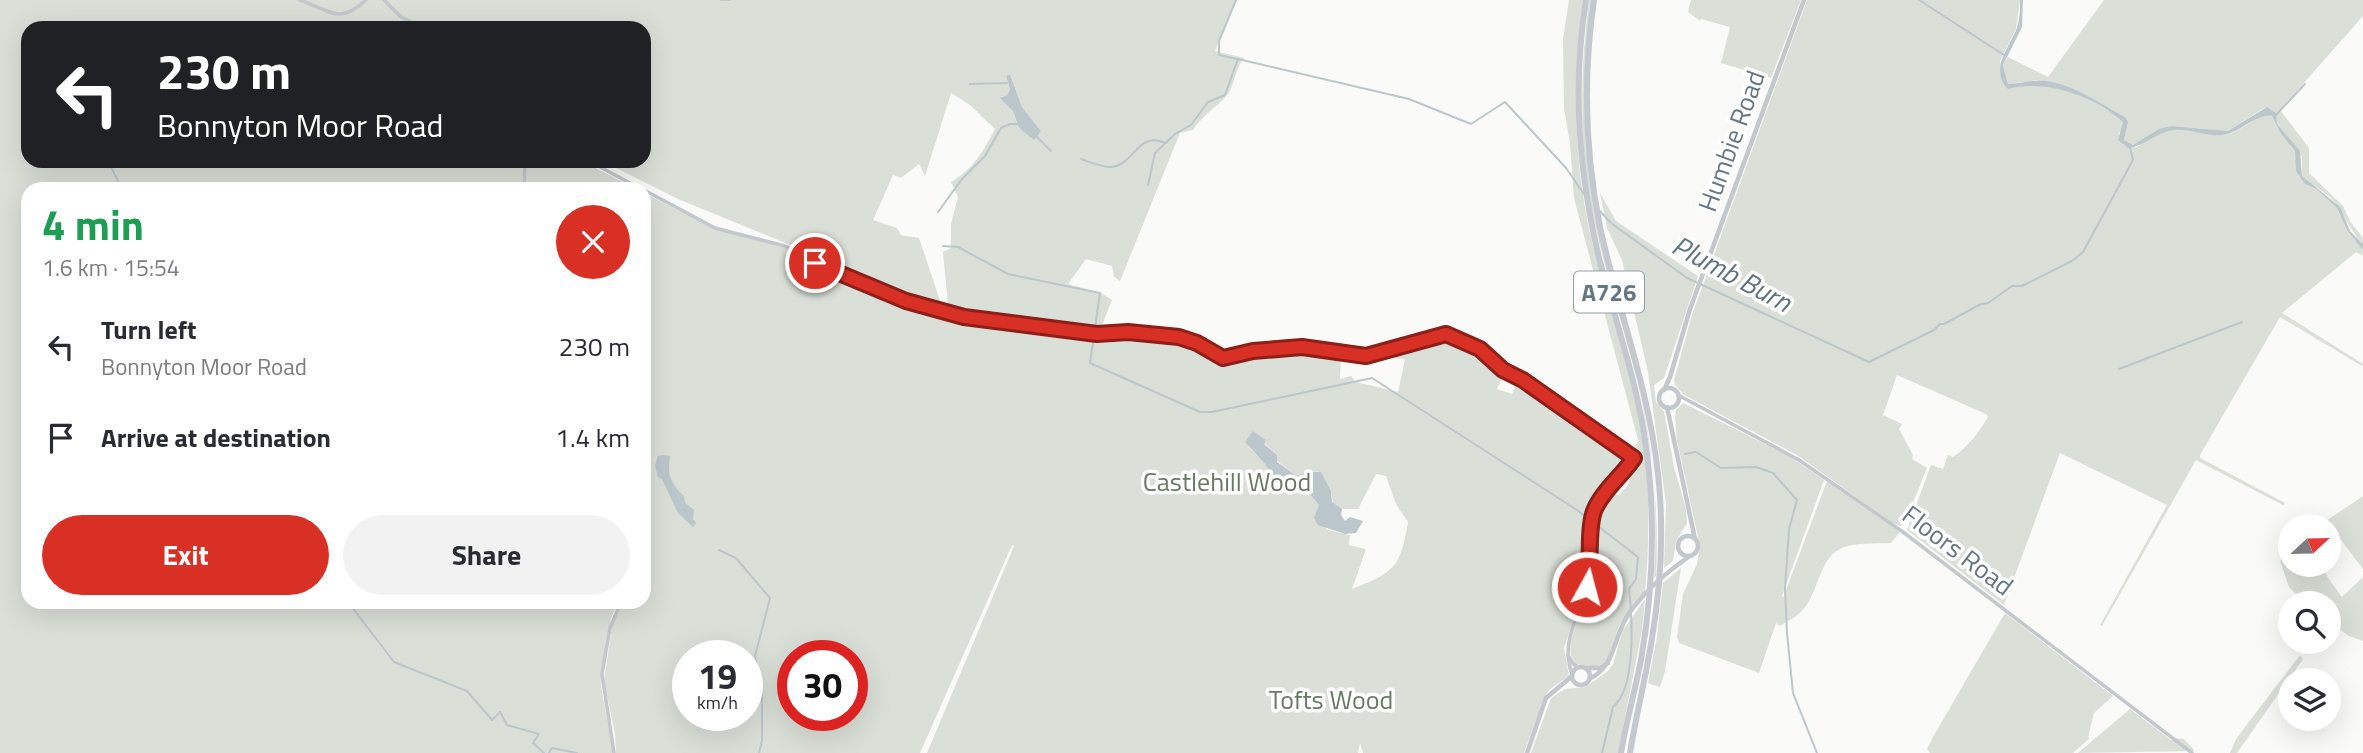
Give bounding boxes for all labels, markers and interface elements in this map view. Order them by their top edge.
text: 230 m [157,33,291,108]
icon: left [42,49,133,140]
street label: Humbie Road [1687,65,1775,217]
text: Bonnyton Moor Road [157,101,444,149]
text: 4 min [42,192,144,256]
button: close [556,205,630,279]
water label: Plumb Burn [1665,223,1800,323]
pin [785,233,845,293]
icon: arrive [796,244,834,282]
text: 1.6 km · 15:54 [42,250,180,285]
road number: A726 [1574,272,1644,312]
text: Turn left [101,310,196,349]
text: 230 m [559,327,630,366]
icon: left [42,328,80,366]
text: Bonnyton Moor Road [101,349,307,384]
text: Arrive at destination [101,418,331,457]
text: 1.4 km [555,418,630,457]
icon: arrive [42,419,80,457]
park label: Castlehill Wood [1143,462,1311,501]
street label: Floors Road [1894,495,2022,605]
north arrow [2278,514,2342,578]
map controls [2278,514,2341,731]
button: Exit [42,515,329,595]
button: Share [343,515,630,595]
position arrow [1550,550,1624,624]
button: search [2278,591,2341,654]
speed limit sign: 30 [777,640,868,731]
text: 19 [698,649,737,703]
button: layers [2278,668,2341,731]
park label: Tofts Wood [1269,680,1393,719]
text: km/h [697,689,738,716]

